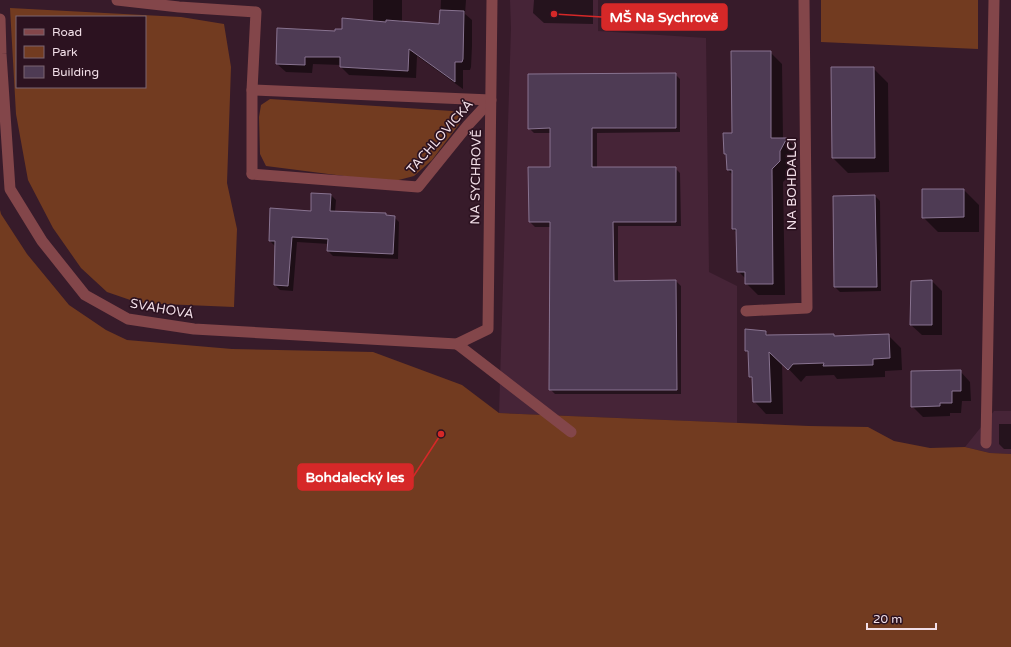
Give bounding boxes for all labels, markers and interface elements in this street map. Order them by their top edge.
callout: MŠ Na Sychrově [602,4,727,30]
text: MŠ Na Sychrově [610,9,719,26]
legend [16,16,146,88]
text: Road [52,25,82,39]
text: Park [52,45,78,59]
text: Building [52,65,99,79]
street label: TACHLOVICKÁ [403,96,477,177]
street label: NA SYCHROVĚ [467,129,485,225]
street label: NA BOHDALCI [784,138,800,230]
street label: SVAHOVÁ [129,296,195,323]
callout: Bohdalecký les [298,464,413,490]
text: Bohdalecký les [305,469,405,486]
scale bar [867,605,936,631]
text: 20 m [873,612,902,626]

